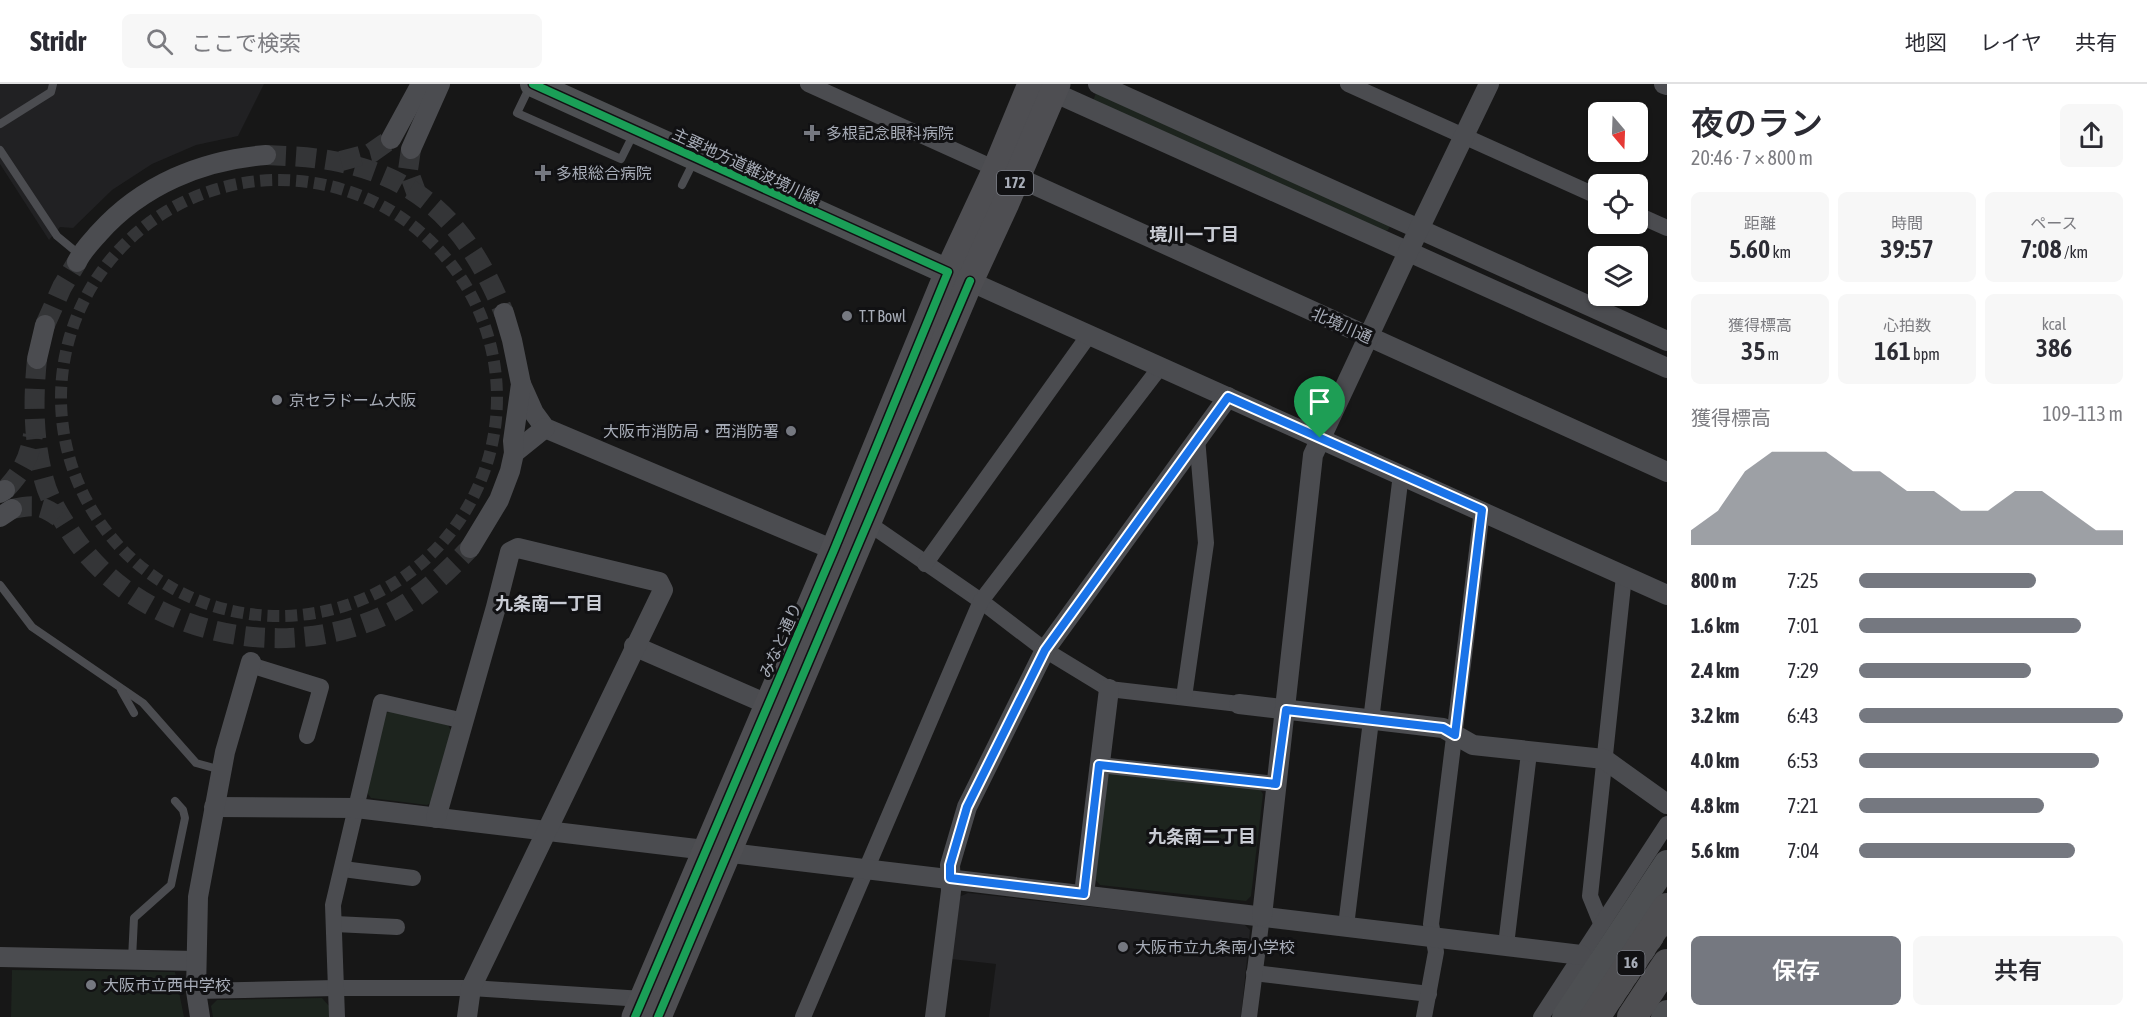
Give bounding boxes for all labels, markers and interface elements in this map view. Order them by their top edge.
search box [122,14,542,68]
text: Stridr [30,25,86,57]
icon: search [143,25,176,58]
text: ここで検索 [191,30,301,56]
text: 地図 [1905,30,1947,54]
text: レイヤ [1980,30,2042,54]
text: 共有 [2075,30,2117,54]
north arrow [1588,102,1648,162]
map controls [1588,102,1648,306]
text: 夜のラン [1691,104,1823,142]
button: share [2060,104,2123,167]
street label: 主要地方道難波境川線 [670,124,822,208]
marker: 多根記念眼科病院 [803,124,821,142]
place label: 多根記念眼科病院 [826,124,954,142]
text: 20:46 · 7 × 800 m [1691,146,1813,169]
marker: 多根総合病院 [534,164,552,182]
place label: 多根総合病院 [556,164,652,182]
road number: 172 [997,171,1033,195]
button: locate [1588,174,1648,234]
text: 距離 [1744,214,1776,232]
text: 時間 [1891,214,1923,232]
text: ペース [2030,214,2078,232]
district label: 境川一丁目 [1149,224,1239,245]
text: 5.60 [1729,234,1770,264]
text: 39:57 [1880,234,1934,264]
text: 7:08 [2020,234,2062,264]
text: km [1770,243,1791,261]
text: /km [2062,243,2088,261]
button: layers [1588,246,1648,306]
street label: 北境川通 [1309,304,1375,346]
place label: T.T Bowl [859,307,907,325]
marker: T.T Bowl [840,309,854,323]
text: kcal [2042,315,2066,333]
text: 獲得標高 [1728,316,1792,334]
text: 心拍数 [1883,316,1931,334]
text: 386 [2036,333,2072,363]
text: 35 [1741,336,1765,366]
text: 161 [1874,336,1911,366]
text: m [1765,345,1779,363]
text: bpm [1911,345,1940,363]
pin [1294,376,1345,438]
icon: arrive [1303,385,1336,418]
place label: 京セラドーム大阪 [289,391,417,409]
marker: 京セラドーム大阪 [270,393,284,407]
text: 109–113 m [2042,402,2123,425]
text: 獲得標高 [1691,406,1771,429]
place label: 大阪市消防局・西消防署 [603,422,779,440]
marker: 大阪市消防局・西消防署 [784,424,798,438]
text: 800 m [1691,569,1736,592]
text: 7:25 [1787,569,1819,592]
district label: 九条南一丁目 [495,593,603,614]
street label: みなと通り [756,600,804,680]
text: 1.6 km [1691,614,1739,637]
text: 7:01 [1787,614,1819,637]
text: 2.4 km [1691,659,1739,682]
text: 7:29 [1787,659,1819,682]
text: 3.2 km [1691,704,1739,727]
text: 6:43 [1787,704,1819,727]
text: 4.0 km [1691,749,1739,772]
text: 6:53 [1787,749,1819,772]
text: 4.8 km [1691,794,1739,817]
text: 7:21 [1787,794,1819,817]
district label: 九条南二丁目 [1148,826,1256,847]
text: 5.6 km [1691,839,1739,862]
text: 7:04 [1787,839,1819,862]
button: 保存 [1691,936,1901,1005]
button: 共有 [1913,936,2123,1005]
place label: 大阪市立九条南小学校 [1135,938,1295,956]
marker: 大阪市立九条南小学校 [1116,940,1130,954]
road number: 16 [1618,951,1644,975]
place label: 大阪市立西中学校 [103,976,231,994]
marker: 大阪市立西中学校 [84,978,98,992]

